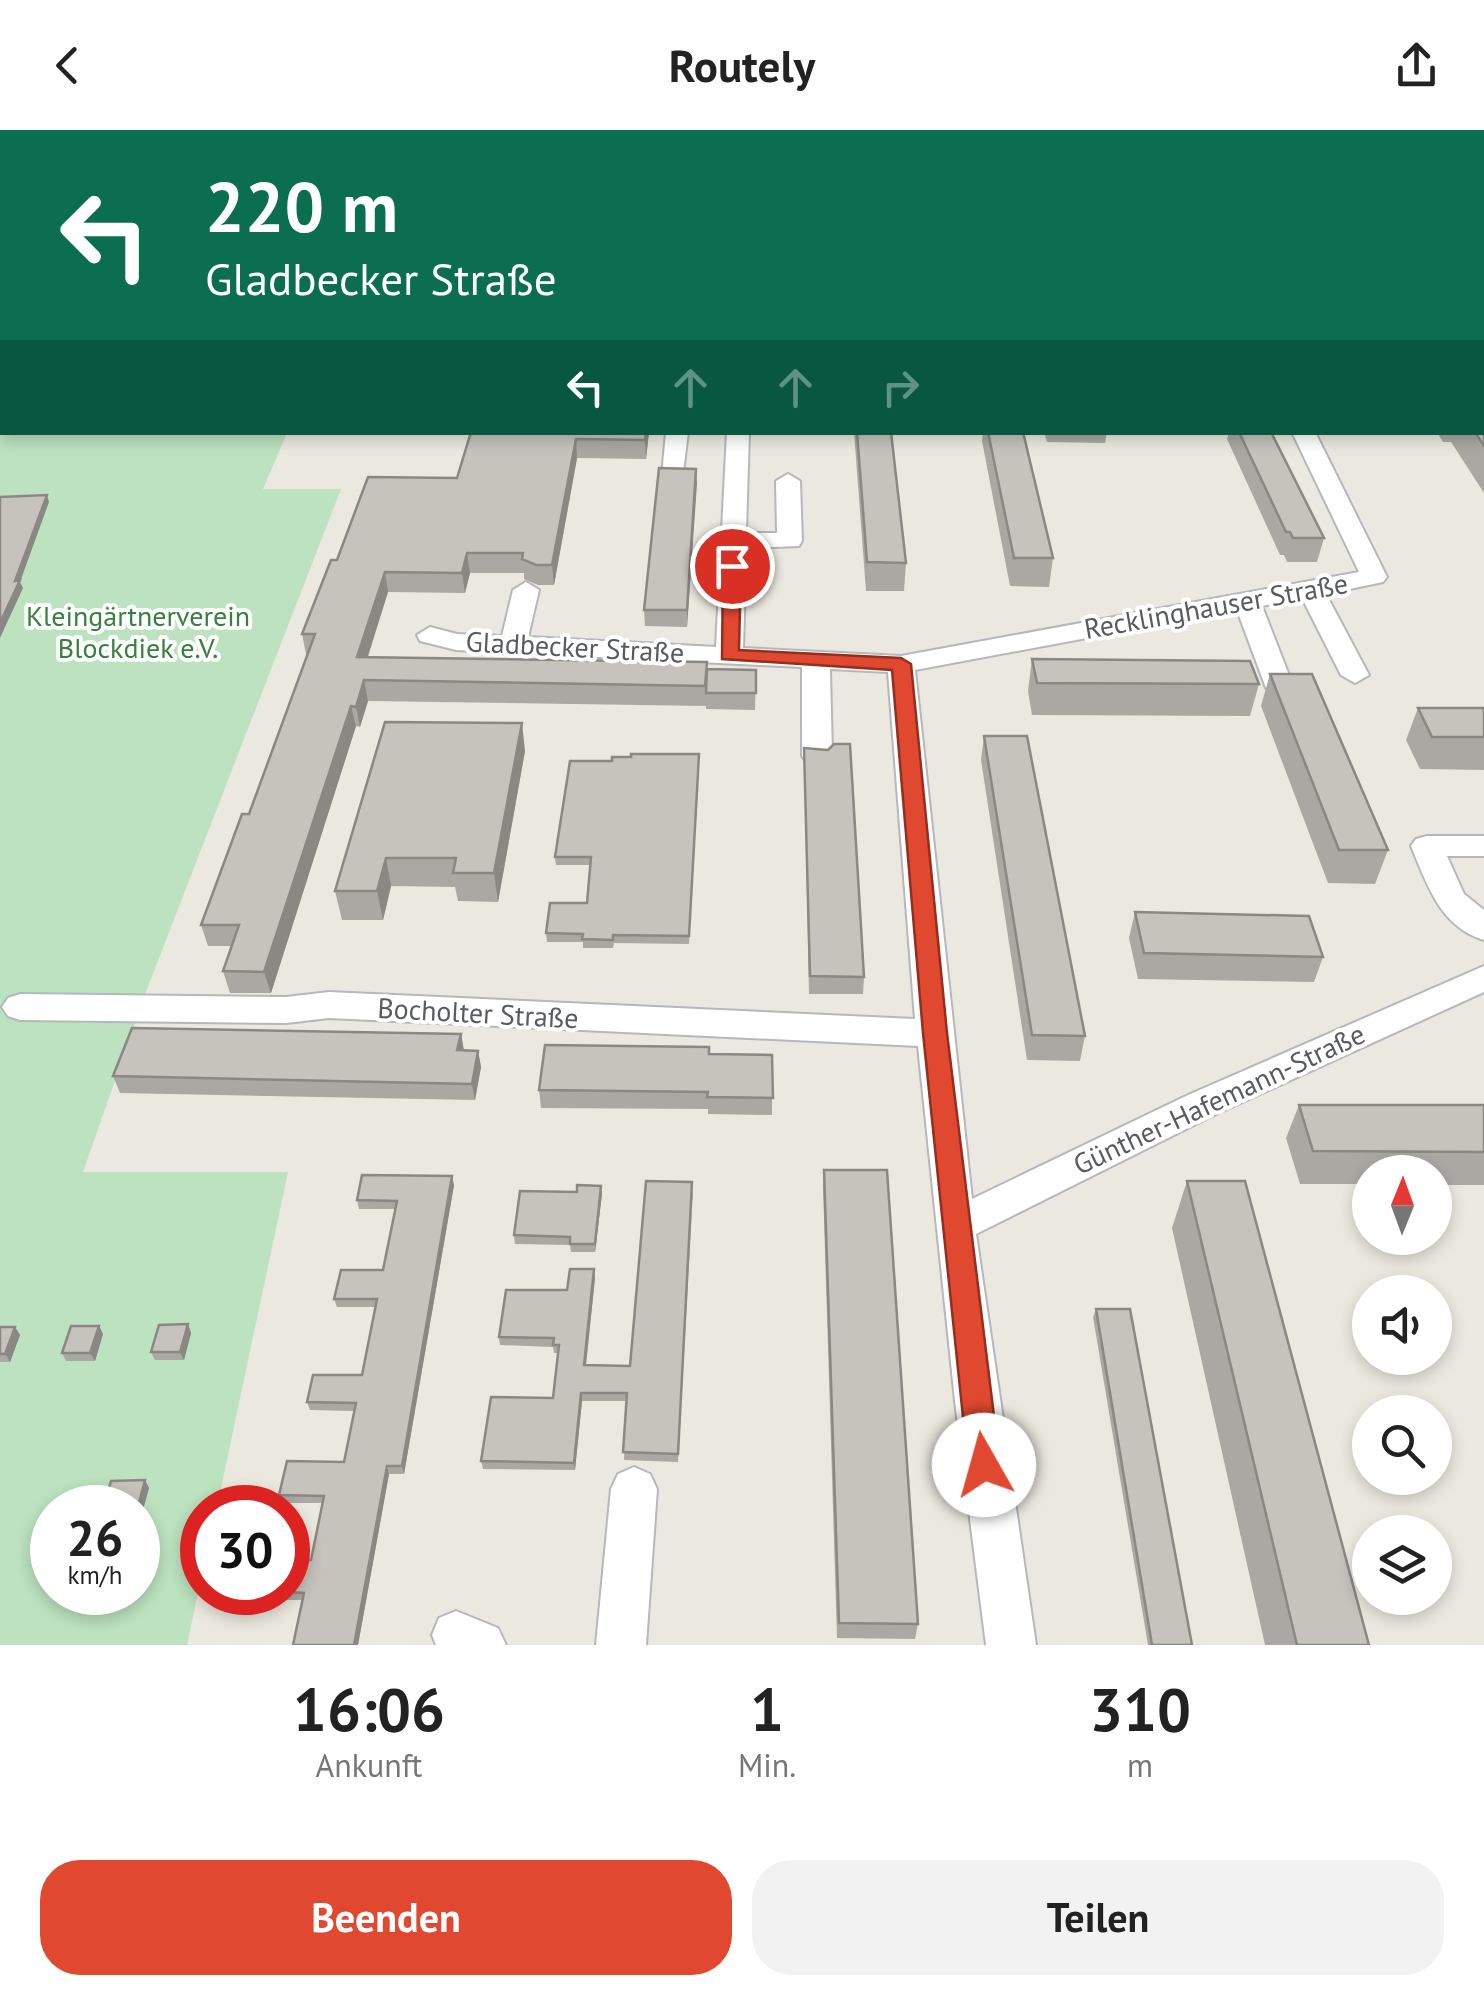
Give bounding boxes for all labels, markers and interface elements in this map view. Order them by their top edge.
text: Routely [669,36,815,94]
icon: back [40,38,95,93]
icon: share [1389,38,1444,93]
text: 220 m [205,161,398,251]
icon: left [40,170,170,300]
text: Gladbecker Straße [205,249,557,307]
icon: left [558,360,613,415]
icon: ahead [663,360,718,415]
icon: ahead [768,360,823,415]
icon: right [873,360,928,415]
pin [690,524,775,609]
icon: arrive [705,539,760,594]
street label: Recklinghauser Straße [1081,564,1351,647]
park label: Kleingärtnerverein Blockdiek e.V. [26,597,250,666]
street label: Gladbecker Straße [465,622,685,671]
street label: Bocholter Straße [376,989,580,1036]
street label: Günther-Hafemann-Straße [1067,1015,1371,1182]
north arrow [1352,1155,1452,1255]
map controls [1352,1155,1452,1615]
button: sound [1352,1275,1452,1375]
button: search [1352,1395,1452,1495]
position arrow [932,1413,1036,1517]
speed limit sign: 30 [180,1485,310,1615]
text: 26 [67,1505,123,1570]
button: layers [1352,1515,1452,1615]
text: km/h [68,1559,122,1591]
text: 16:06 [293,1670,445,1748]
text: 1 [750,1670,784,1748]
text: 310 [1089,1670,1191,1748]
text: Ankunft [316,1744,422,1786]
text: Min. [738,1744,796,1786]
text: m [1127,1744,1153,1786]
button: Beenden [40,1860,732,1975]
button: Teilen [752,1860,1444,1975]

